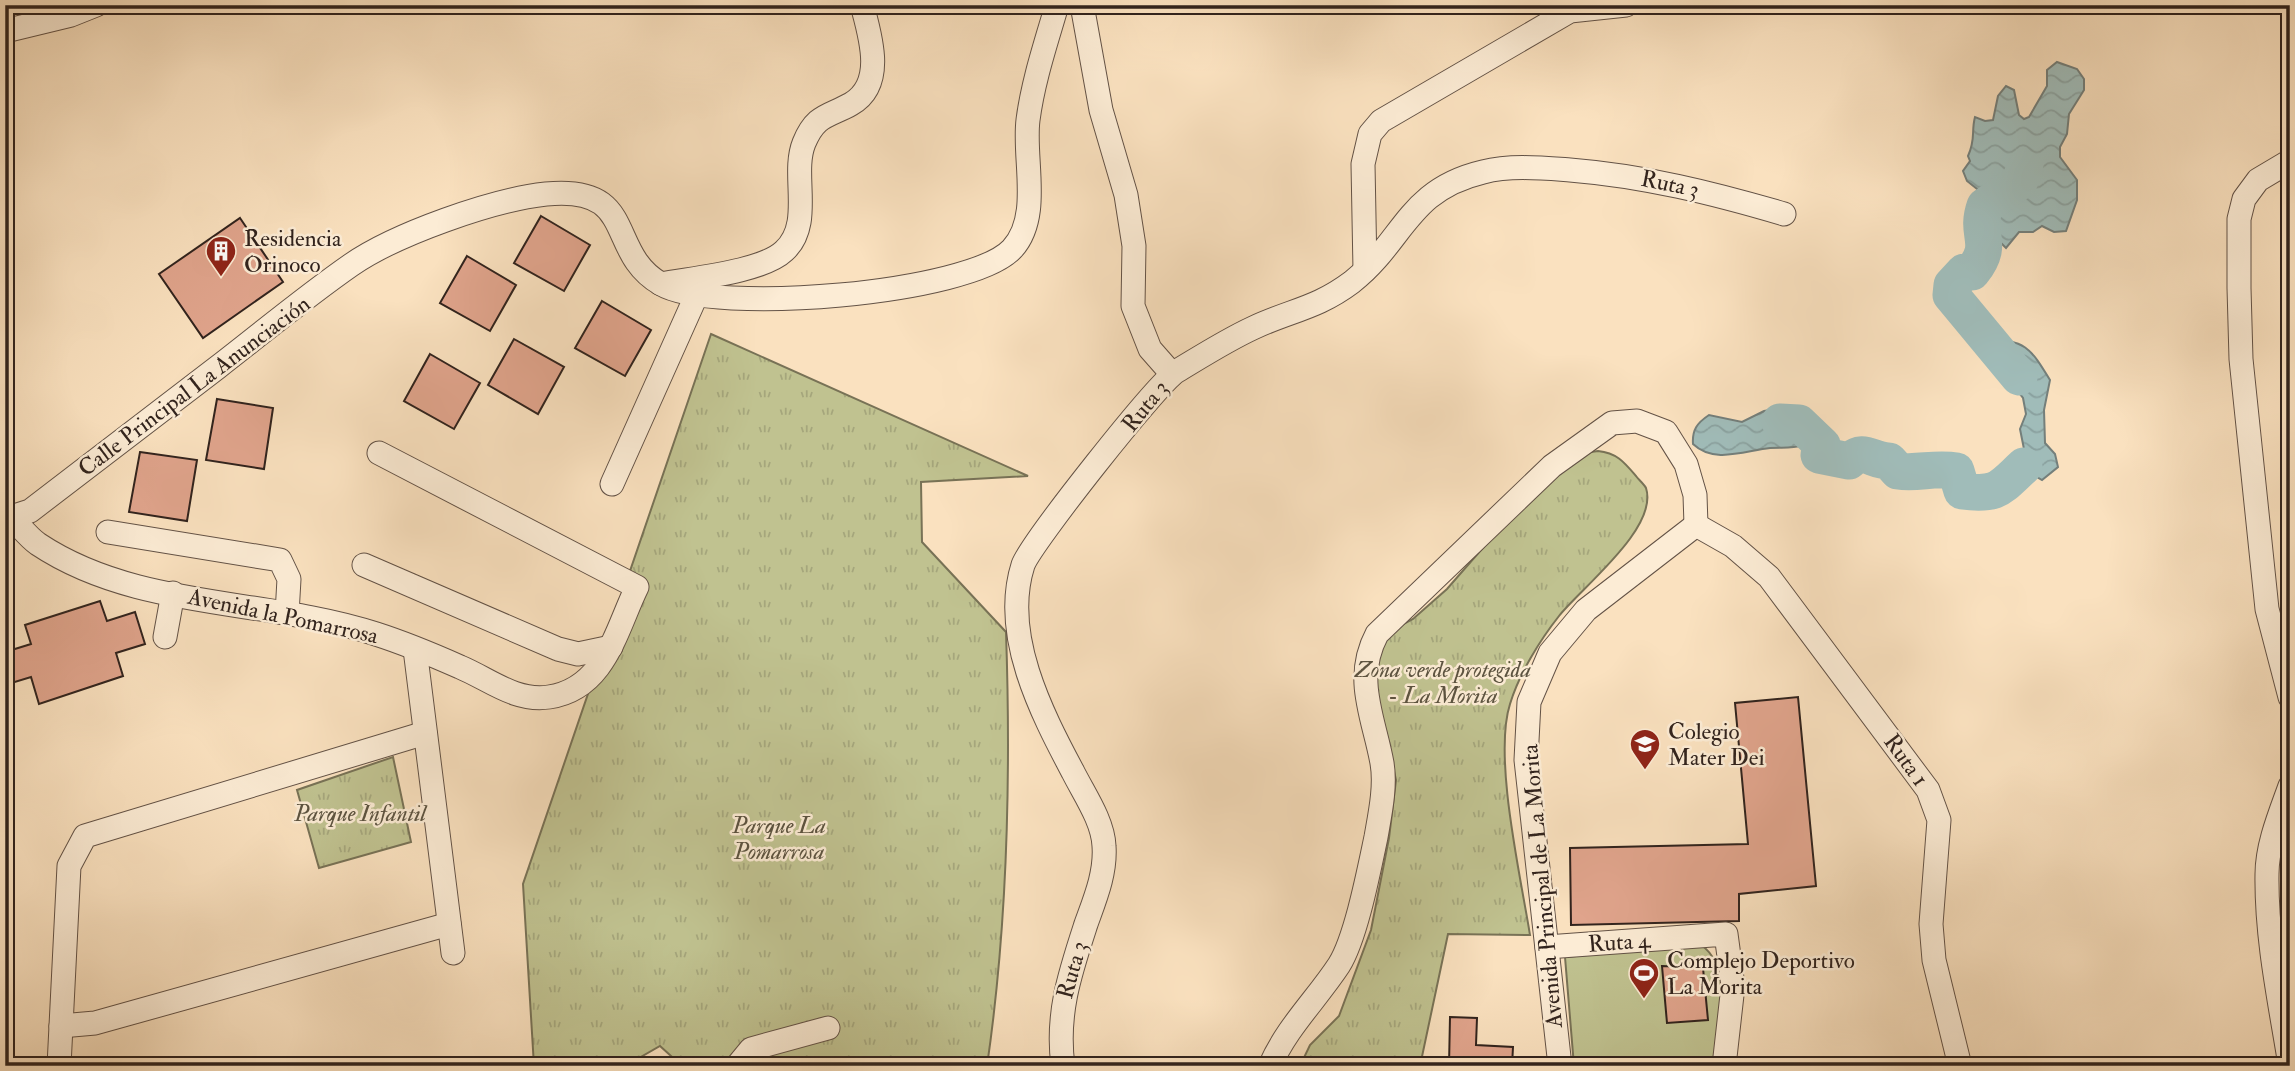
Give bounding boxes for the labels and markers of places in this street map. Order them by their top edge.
place label: Residencia Orinoco [244,224,342,279]
building icon: Residencia Orinoco [204,234,238,278]
place label: Colegio Mater Dei [1668,717,1765,772]
school or university icon: Colegio Mater Dei [1628,727,1662,771]
place label: Complejo Deportivo La Morita [1667,946,1855,1001]
sports icon: Complejo Deportivo La Morita [1627,956,1661,1000]

